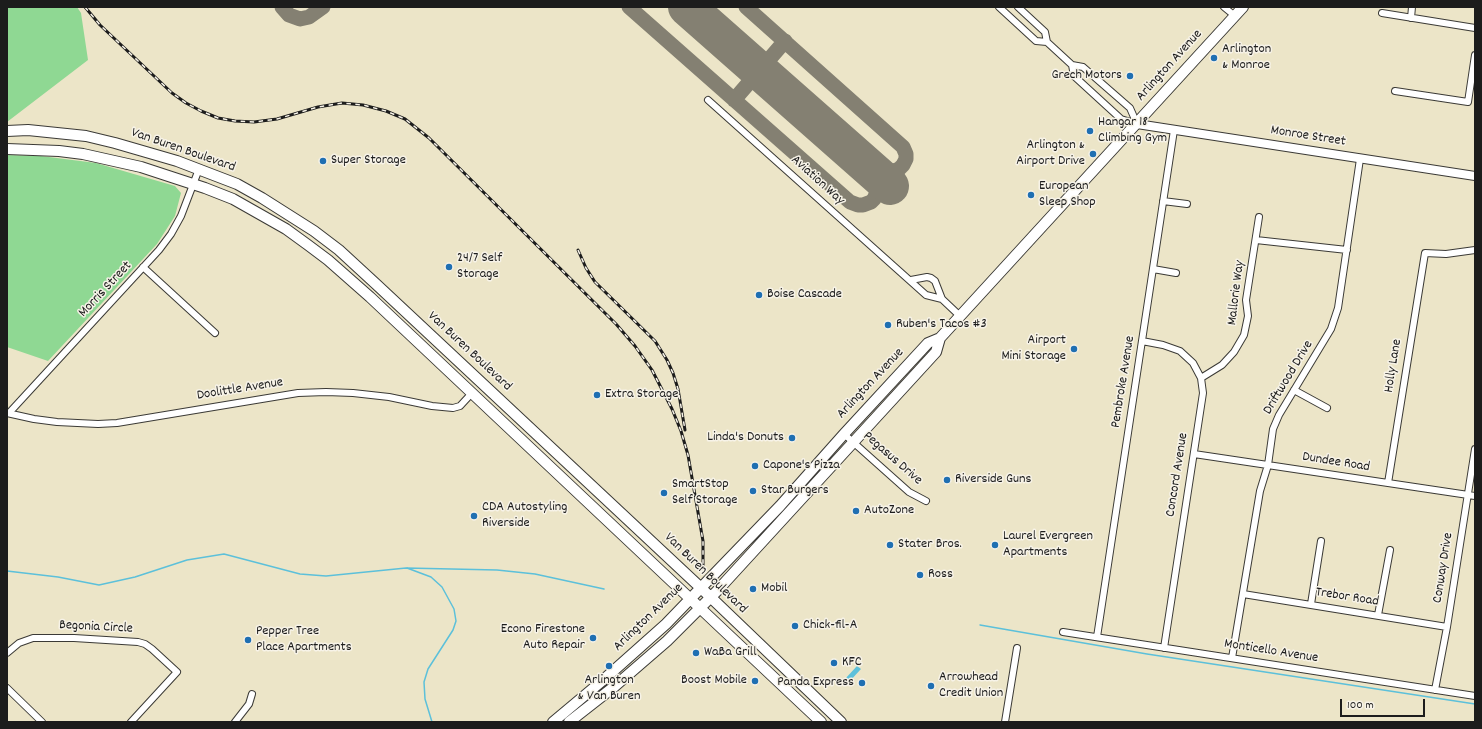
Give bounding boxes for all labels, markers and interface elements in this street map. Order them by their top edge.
street label: Arlington Avenue [1133,27,1207,105]
place label: Arlington & Monroe [1222,42,1271,74]
marker: Arlington & Monroe [1209,53,1219,63]
place label: Grech Motors [1051,68,1122,84]
marker: Grech Motors [1125,71,1135,81]
place label: Hangar 18 Climbing Gym [1098,115,1167,148]
street label: Monroe Street [1269,123,1347,151]
street label: Van Buren Boulevard [129,125,237,177]
marker: Hangar 18 Climbing Gym [1085,126,1095,136]
place label: Arlington & Airport Drive [1016,138,1085,170]
marker: Arlington & Airport Drive [1088,149,1098,159]
place label: Super Storage [331,153,406,169]
street label: Aviation Way [787,153,847,209]
marker: Super Storage [318,156,328,166]
place label: European Sleep Shop [1039,179,1096,212]
marker: European Sleep Shop [1026,190,1036,200]
place label: 24/7 Self Storage [457,251,502,284]
street label: Morris Street [76,258,136,322]
street label: Mallorie Way [1225,260,1249,326]
marker: 24/7 Self Storage [444,262,454,272]
place label: Boise Cascade [767,287,842,303]
marker: Boise Cascade [754,290,764,300]
street label: Van Buren Boulevard [423,309,515,395]
place label: Ruben's Tacos #3 [896,317,987,333]
marker: Ruben's Tacos #3 [883,320,893,330]
place label: Airport Mini Storage [1001,333,1066,366]
street label: Pembroke Avenue [1108,335,1140,429]
street label: Driftwood Drive [1260,338,1318,418]
street label: Holly Lane [1381,338,1407,394]
marker: Airport Mini Storage [1069,344,1079,354]
street label: Arlington Avenue [834,345,908,423]
street label: Doolittle Avenue [196,375,284,405]
place label: Extra Storage [605,387,678,403]
marker: Extra Storage [592,390,602,400]
street label: Pegasus Drive [859,429,925,489]
place label: Linda's Donuts [707,430,784,446]
street label: Concord Avenue [1163,432,1193,518]
marker: Linda's Donuts [787,433,797,443]
street label: Dundee Road [1301,449,1371,477]
place label: Capone's Pizza [763,458,840,474]
marker: Capone's Pizza [750,461,760,471]
place label: Riverside Guns [955,472,1031,488]
marker: Riverside Guns [942,475,952,485]
place label: SmartStop Self Storage [672,477,737,510]
place label: Star Burgers [761,483,829,499]
marker: Star Burgers [748,486,758,496]
marker: SmartStop Self Storage [659,488,669,498]
place label: CDA Autostyling Riverside [482,500,567,532]
place label: AutoZone [864,503,914,519]
marker: AutoZone [851,506,861,516]
marker: CDA Autostyling Riverside [469,511,479,521]
place label: Laurel Evergreen Apartments [1003,529,1093,562]
street label: Van Buren Boulevard [660,530,750,618]
street label: Conway Drive [1430,532,1458,604]
place label: Stater Bros. [898,537,962,553]
marker: Stater Bros. [885,540,895,550]
marker: Laurel Evergreen Apartments [990,540,1000,550]
place label: Ross [928,567,953,583]
marker: Ross [915,570,925,580]
street label: Arlington Avenue [611,580,687,656]
place label: Mobil [761,581,787,597]
marker: Mobil [748,584,758,594]
street label: Trebor Road [1314,585,1380,611]
street label: Begonia Circle [59,618,133,638]
place label: Chick-fil-A [803,618,857,634]
marker: Chick-fil-A [790,621,800,631]
place label: Econo Firestone Auto Repair [501,622,585,654]
place label: Pepper Tree Place Apartments [256,624,352,656]
marker: Econo Firestone Auto Repair [588,633,598,643]
marker: Pepper Tree Place Apartments [243,635,253,645]
street label: Monticello Avenue [1223,636,1319,668]
place label: WaBa Grill [704,645,756,661]
marker: WaBa Grill [691,648,701,658]
place label: KFC [842,655,862,671]
marker: KFC [829,658,839,668]
marker: Arlington & Van Buren [604,661,614,671]
place label: Arrowhead Credit Union [939,670,1003,702]
place label: Arlington & Van Buren [578,673,640,706]
place label: Boost Mobile [681,673,747,689]
place label: Panda Express [777,675,854,691]
marker: Boost Mobile [750,676,760,686]
marker: Panda Express [857,678,867,688]
marker: Arrowhead Credit Union [926,681,936,691]
scale bar [1342,691,1427,717]
text: 100 m [1347,697,1374,714]

